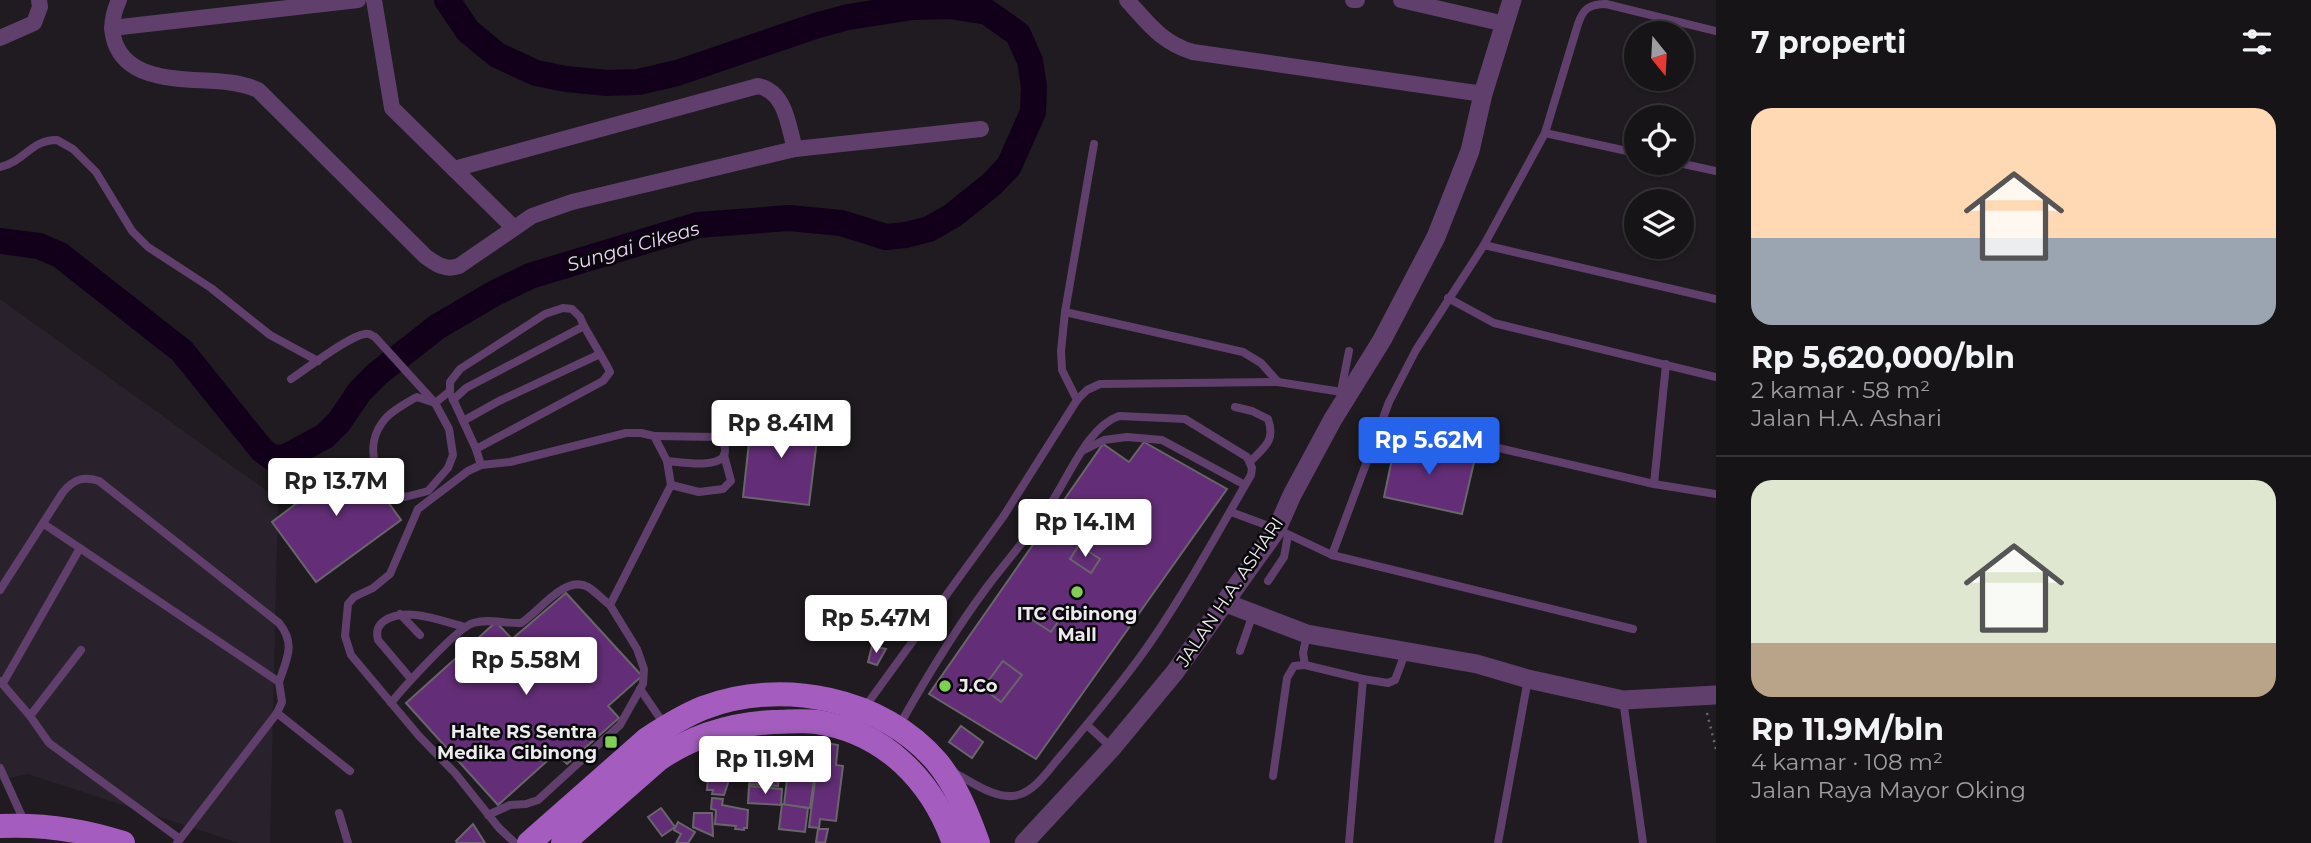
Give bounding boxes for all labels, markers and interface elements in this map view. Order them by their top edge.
north arrow [1624,21,1694,91]
map controls [1624,21,1694,259]
icon: filters [2238,23,2276,61]
text: 7 properti [1751,24,1906,61]
button: locate [1624,105,1694,175]
icon: home [1951,153,2077,279]
button: layers [1624,189,1694,259]
water label: Sungai Cikeas [564,217,702,276]
text: Rp 5,620,000/bln [1751,339,2015,376]
text: 2 kamar · 58 m² [1751,376,1930,404]
pin: Rp 8.41M [709,400,853,460]
text: Jalan H.A. Ashari [1751,404,1942,432]
text: Rp 8.41M [728,409,834,437]
pin: Rp 5.62M [1357,418,1501,477]
text: Rp 5.62M [1375,426,1483,454]
pin: Rp 13.7M [264,458,408,518]
text: Rp 13.7M [284,467,388,495]
pin: Rp 14.1M [1013,500,1157,559]
text: Rp 14.1M [1034,508,1136,536]
street label: JALAN H.A. ASHARI [1171,513,1288,672]
icon: home [1951,525,2077,651]
marker: ITC Cibinong Mall [1069,584,1085,600]
pin: Rp 5.47M [804,596,948,655]
place label: ITC Cibinong Mall [1017,603,1137,646]
text: Rp 5.47M [821,604,931,632]
pin: Rp 5.58M [454,638,598,697]
text: Rp 5.58M [471,646,581,674]
place label: J.Co [958,675,998,697]
marker: J.Co [937,678,953,694]
text: Rp 11.9M/bln [1751,711,1944,748]
place label: Halte RS Sentra Medika Cibinong [437,721,597,764]
marker: Halte RS Sentra Medika Cibinong [603,734,619,750]
pin: Rp 11.9M [693,736,837,796]
text: Rp 11.9M [715,745,815,773]
text: 4 kamar · 108 m² [1751,748,1943,776]
text: Jalan Raya Mayor Oking [1751,776,2026,804]

